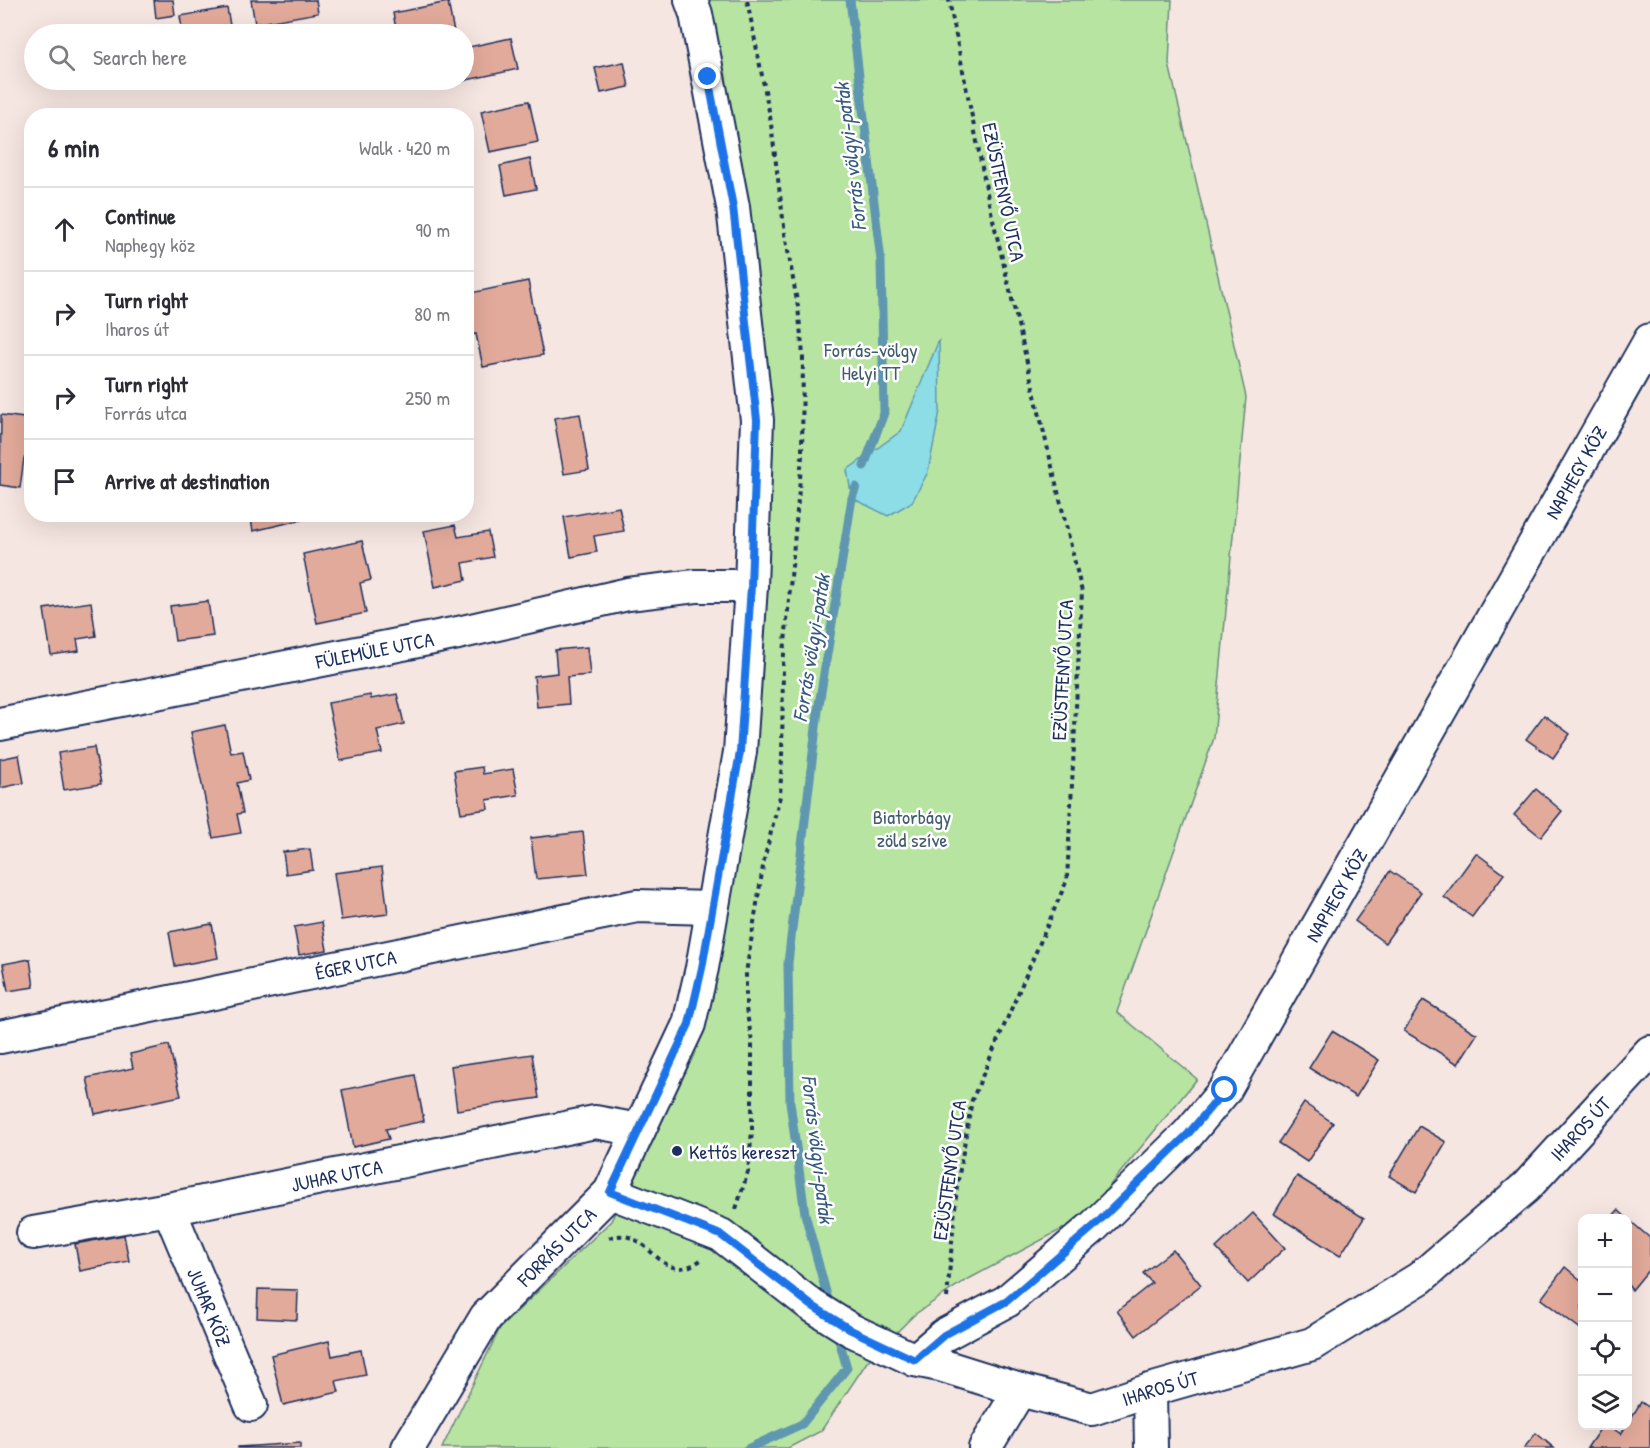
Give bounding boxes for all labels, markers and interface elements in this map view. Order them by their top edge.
search box [24,24,474,90]
icon: search [45,41,78,74]
text: Search here [93,42,187,72]
route end [694,63,720,89]
water label: Forrás völgyi-patak [826,79,873,233]
street label: EZÜSTFENYŐ UTCA [976,120,1032,264]
text: 6 min [48,130,100,165]
text: Walk · 420 m [359,134,450,161]
text: Continue [105,201,176,231]
icon: ahead [48,213,81,246]
text: 90 m [416,216,450,243]
text: Naphegy köz [105,231,195,258]
text: Turn right [105,285,188,315]
icon: right [48,297,81,330]
text: 80 m [414,300,450,327]
text: Iharos út [105,315,169,342]
park label: Forrás-völgy Helyi TT [823,336,918,386]
text: Turn right [105,369,188,399]
icon: right [48,381,81,414]
text: 250 m [405,384,450,411]
text: Forrás utca [105,399,187,426]
street label: NAPHEGY KÖZ [1538,421,1612,524]
icon: arrive [48,465,81,498]
text: Arrive at destination [105,466,270,496]
water label: Forrás völgyi-patak [785,570,837,724]
street label: EZÜSTFENYŐ UTCA [1045,599,1079,741]
street label: FÜLEMÜLE UTCA [312,625,436,675]
park label: Biatorbágy zöld szíve [873,803,951,853]
street label: NAPHEGY KÖZ [1298,843,1373,946]
street label: ÉGER UTCA [313,942,399,985]
water label: Forrás völgyi-patak [795,1073,842,1227]
route start [1211,1076,1237,1102]
street label: IHAROS ÚT [1543,1090,1617,1166]
street label: EZÜSTFENYŐ UTCA [926,1098,972,1242]
place label: Kettős kereszt [689,1138,798,1165]
marker: Kettős kereszt [670,1144,684,1158]
street label: JUHAR UTCA [288,1152,385,1197]
street label: FORRÁS UTCA [510,1201,602,1293]
map controls [1578,1214,1632,1430]
button: + [1578,1214,1632,1268]
street label: JUHAR KÖZ [181,1263,238,1350]
button: − [1578,1268,1632,1322]
button: locate [1578,1322,1632,1376]
street label: IHAROS ÚT [1118,1363,1202,1412]
button: layers [1578,1376,1632,1430]

